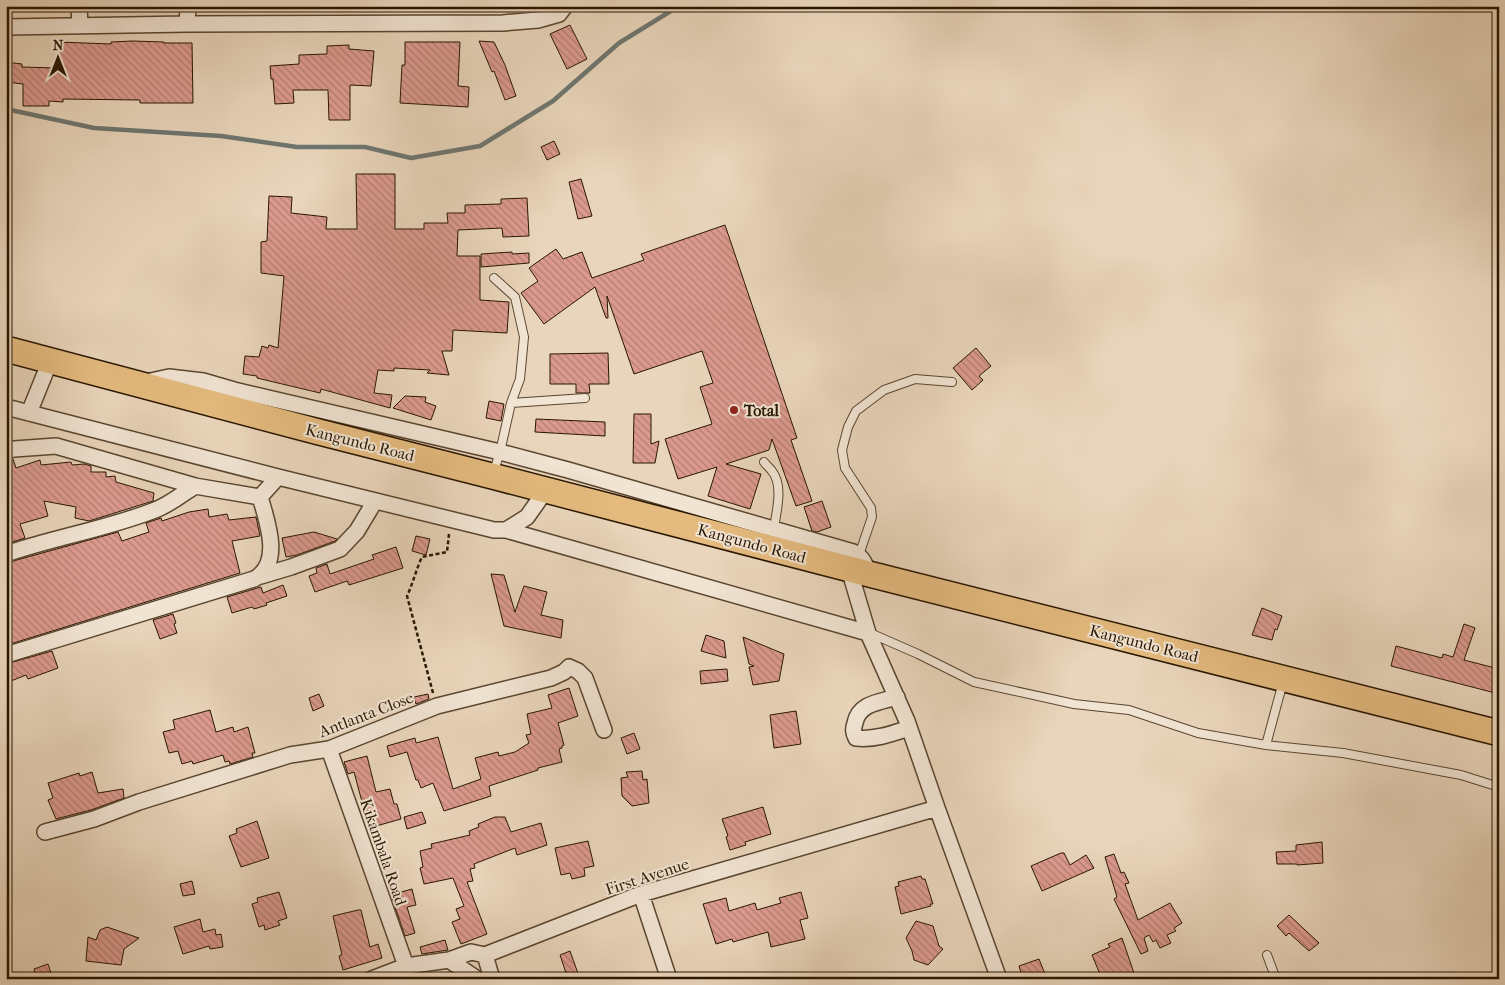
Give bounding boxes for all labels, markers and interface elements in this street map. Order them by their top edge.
north arrow [32,32,82,82]
text: N [53,37,64,54]
place label: Total [743,401,779,420]
marker: Total [728,404,740,416]
street label: Kangundo Road [304,420,417,465]
street label: Kangundo Road [696,520,808,567]
street label: Kangundo Road [1088,621,1201,666]
street label: Antlanta Close [315,688,416,742]
street label: Kikambala Road [356,796,411,908]
street label: First Avenue [603,854,691,899]

